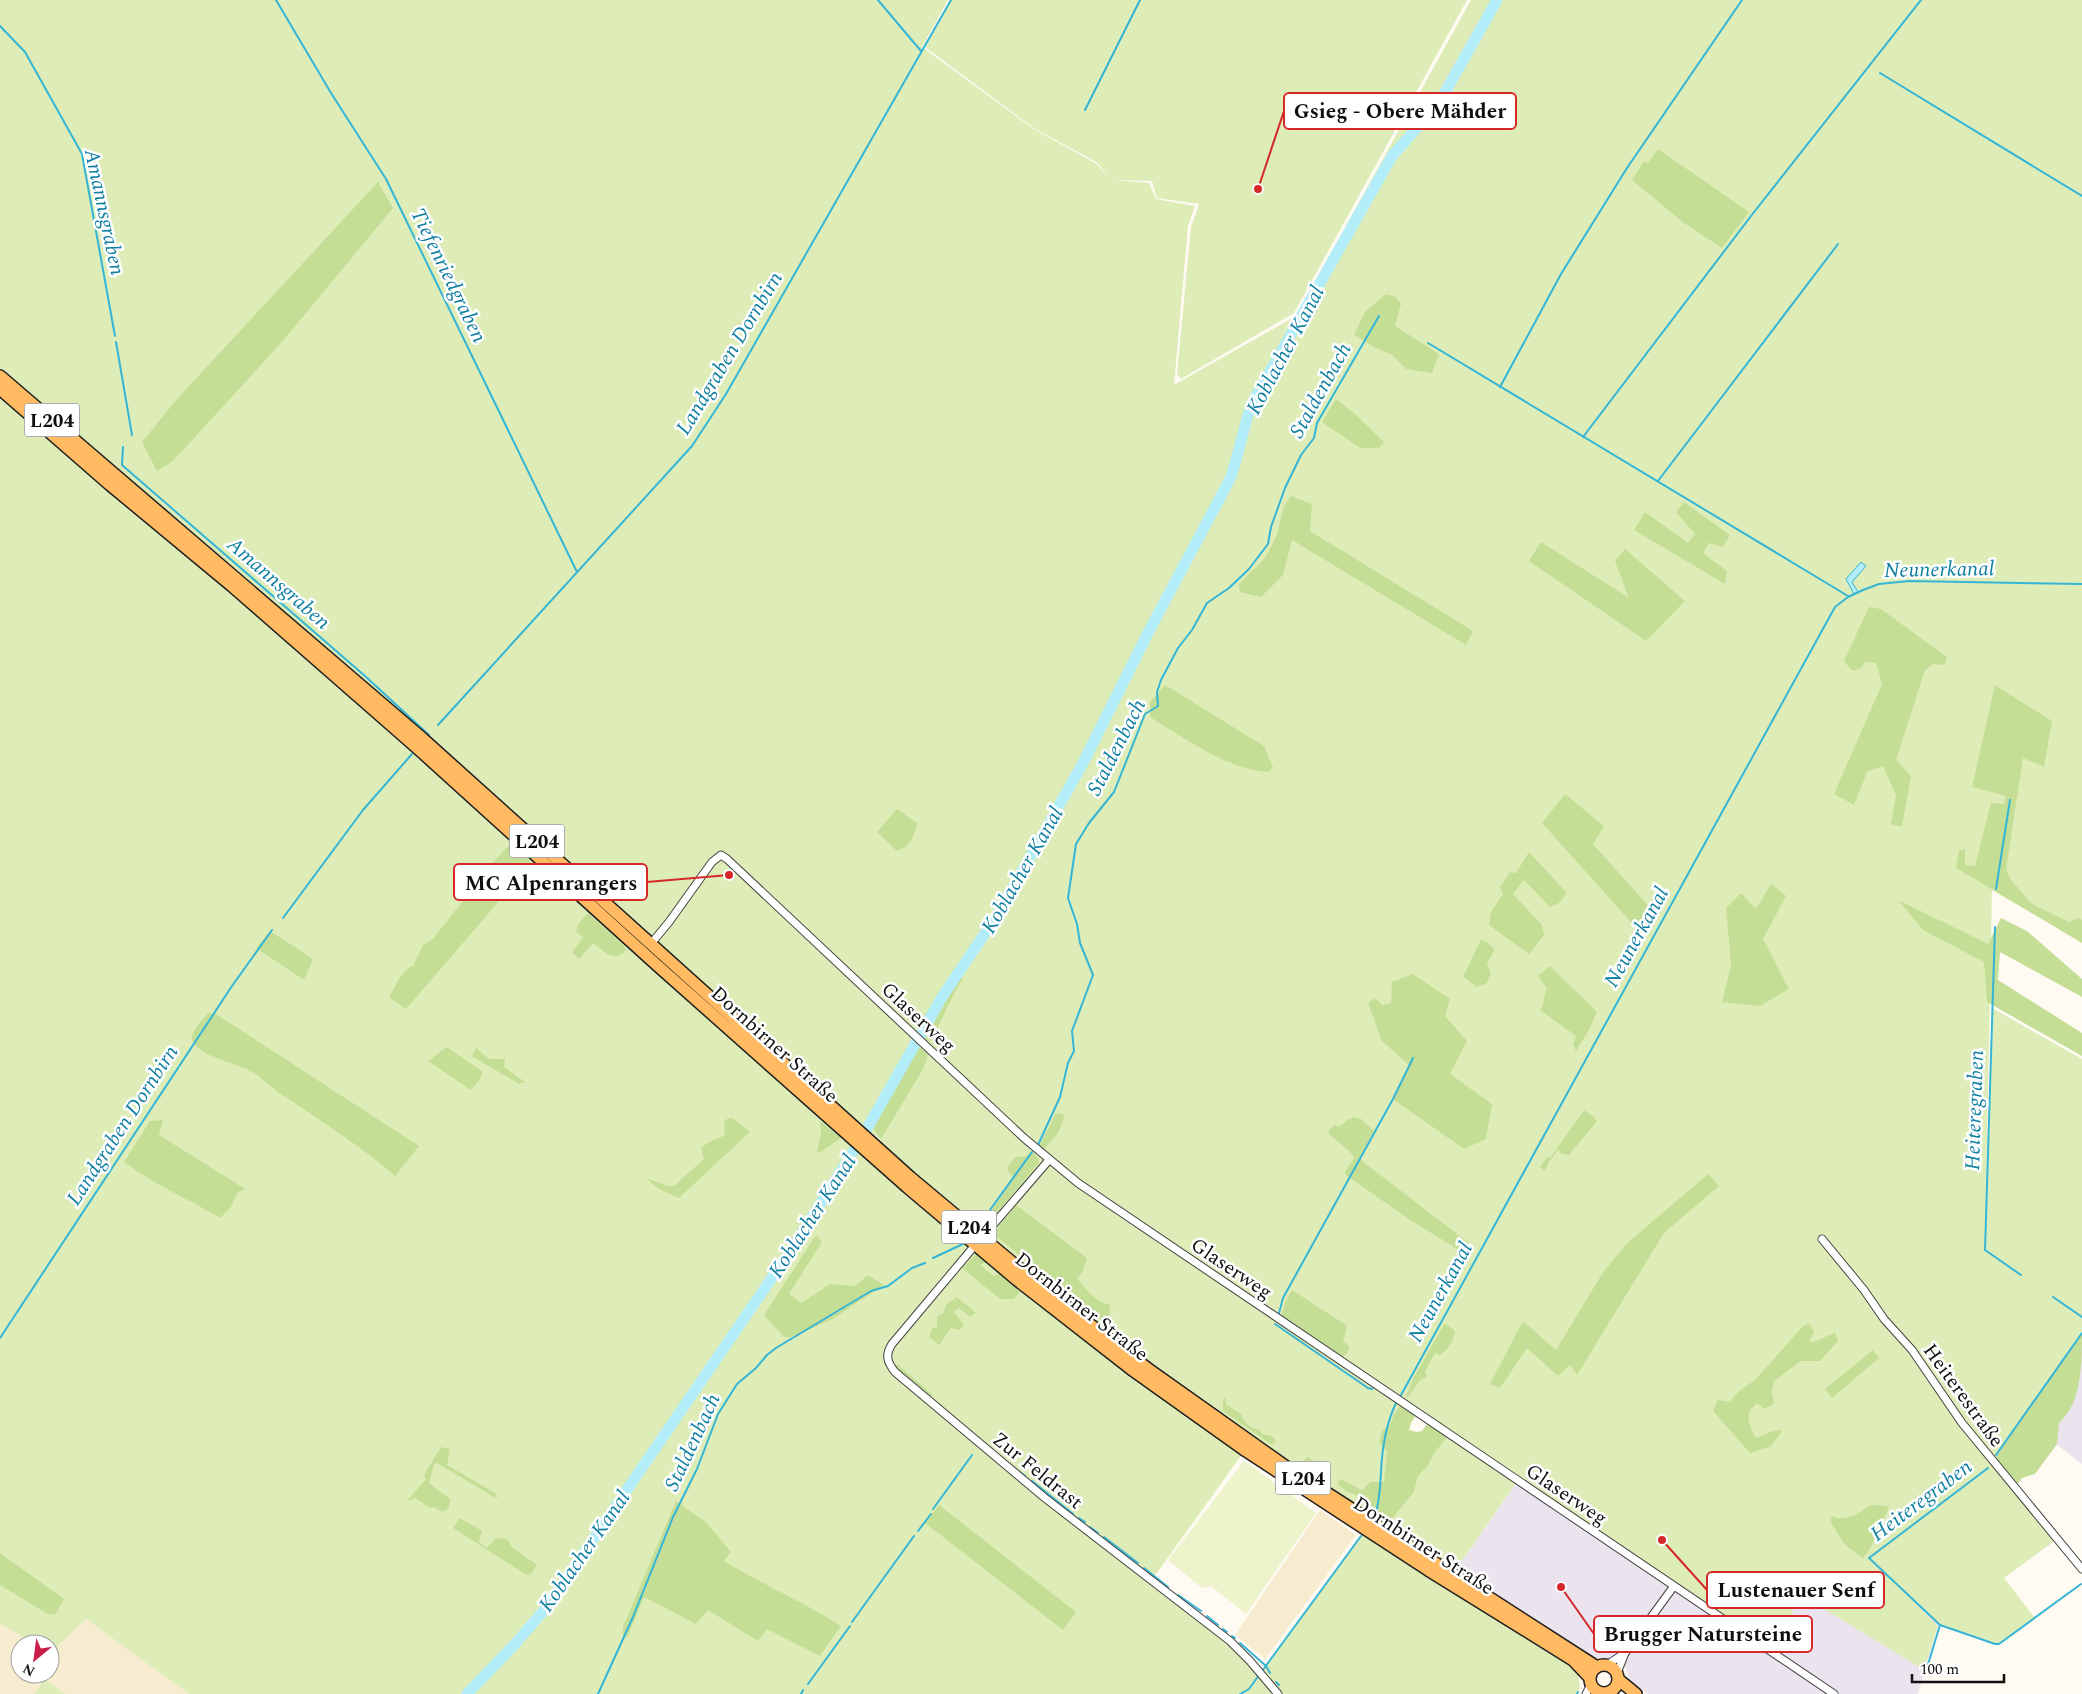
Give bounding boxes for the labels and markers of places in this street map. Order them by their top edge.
callout: Gsieg - Obere Mähder [1284,93,1516,129]
callout: MC Alpenrangers [454,864,647,900]
callout: Lustenauer Senf [1707,1572,1884,1608]
callout: Brugger Natursteine [1594,1616,1812,1652]

